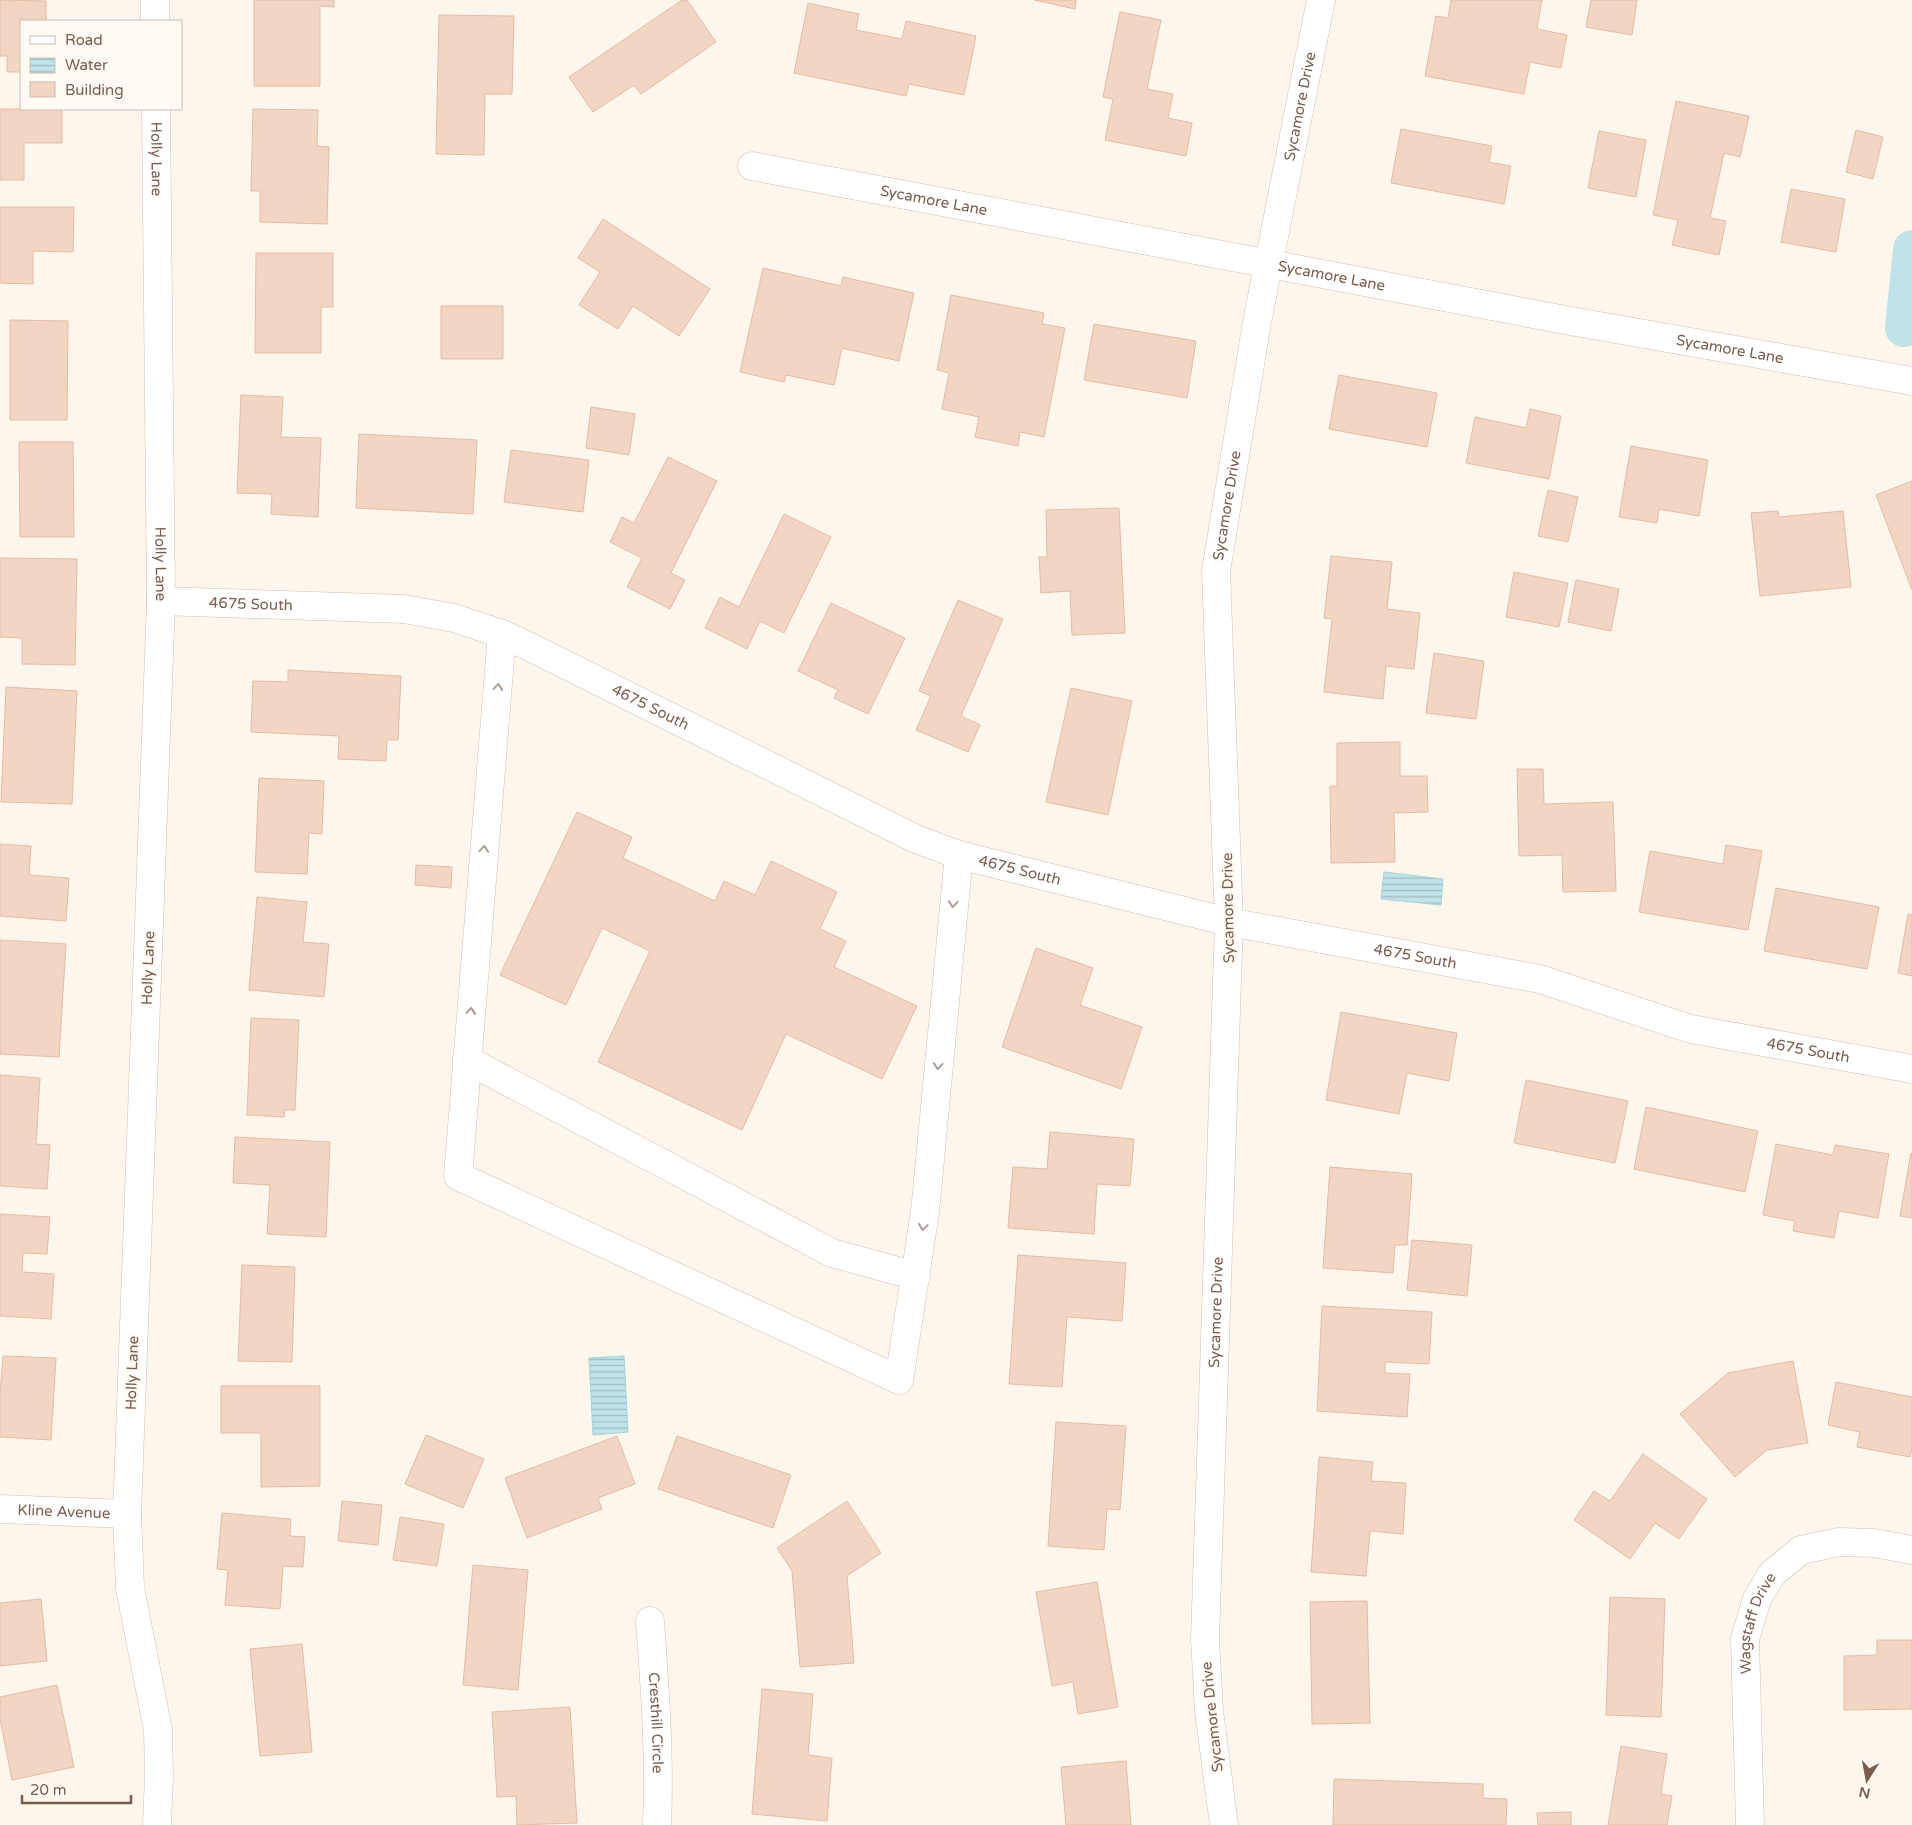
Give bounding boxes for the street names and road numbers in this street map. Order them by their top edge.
street label: Sycamore Drive [1280,50,1320,162]
street label: Holly Lane [147,122,166,196]
street label: Sycamore Lane [879,181,989,219]
street label: Sycamore Lane [1277,257,1387,295]
street label: Sycamore Lane [1675,331,1785,367]
street label: Sycamore Drive [1209,449,1245,562]
street label: Holly Lane [151,527,170,601]
street label: 4675 South [209,594,293,614]
street label: 4675 South [609,680,692,734]
street label: 4675 South [977,851,1063,889]
street label: Sycamore Drive [1218,852,1238,964]
street label: Holly Lane [138,931,158,1005]
street label: 4675 South [1372,940,1458,973]
street label: 4675 South [1765,1034,1851,1067]
street label: Sycamore Drive [1205,1257,1227,1368]
street label: Holly Lane [122,1336,142,1410]
street label: Kline Avenue [17,1501,111,1522]
street label: Wagstaff Drive [1736,1569,1780,1674]
street label: Sycamore Drive [1197,1661,1227,1773]
street label: Cresthill Circle [645,1672,667,1774]

